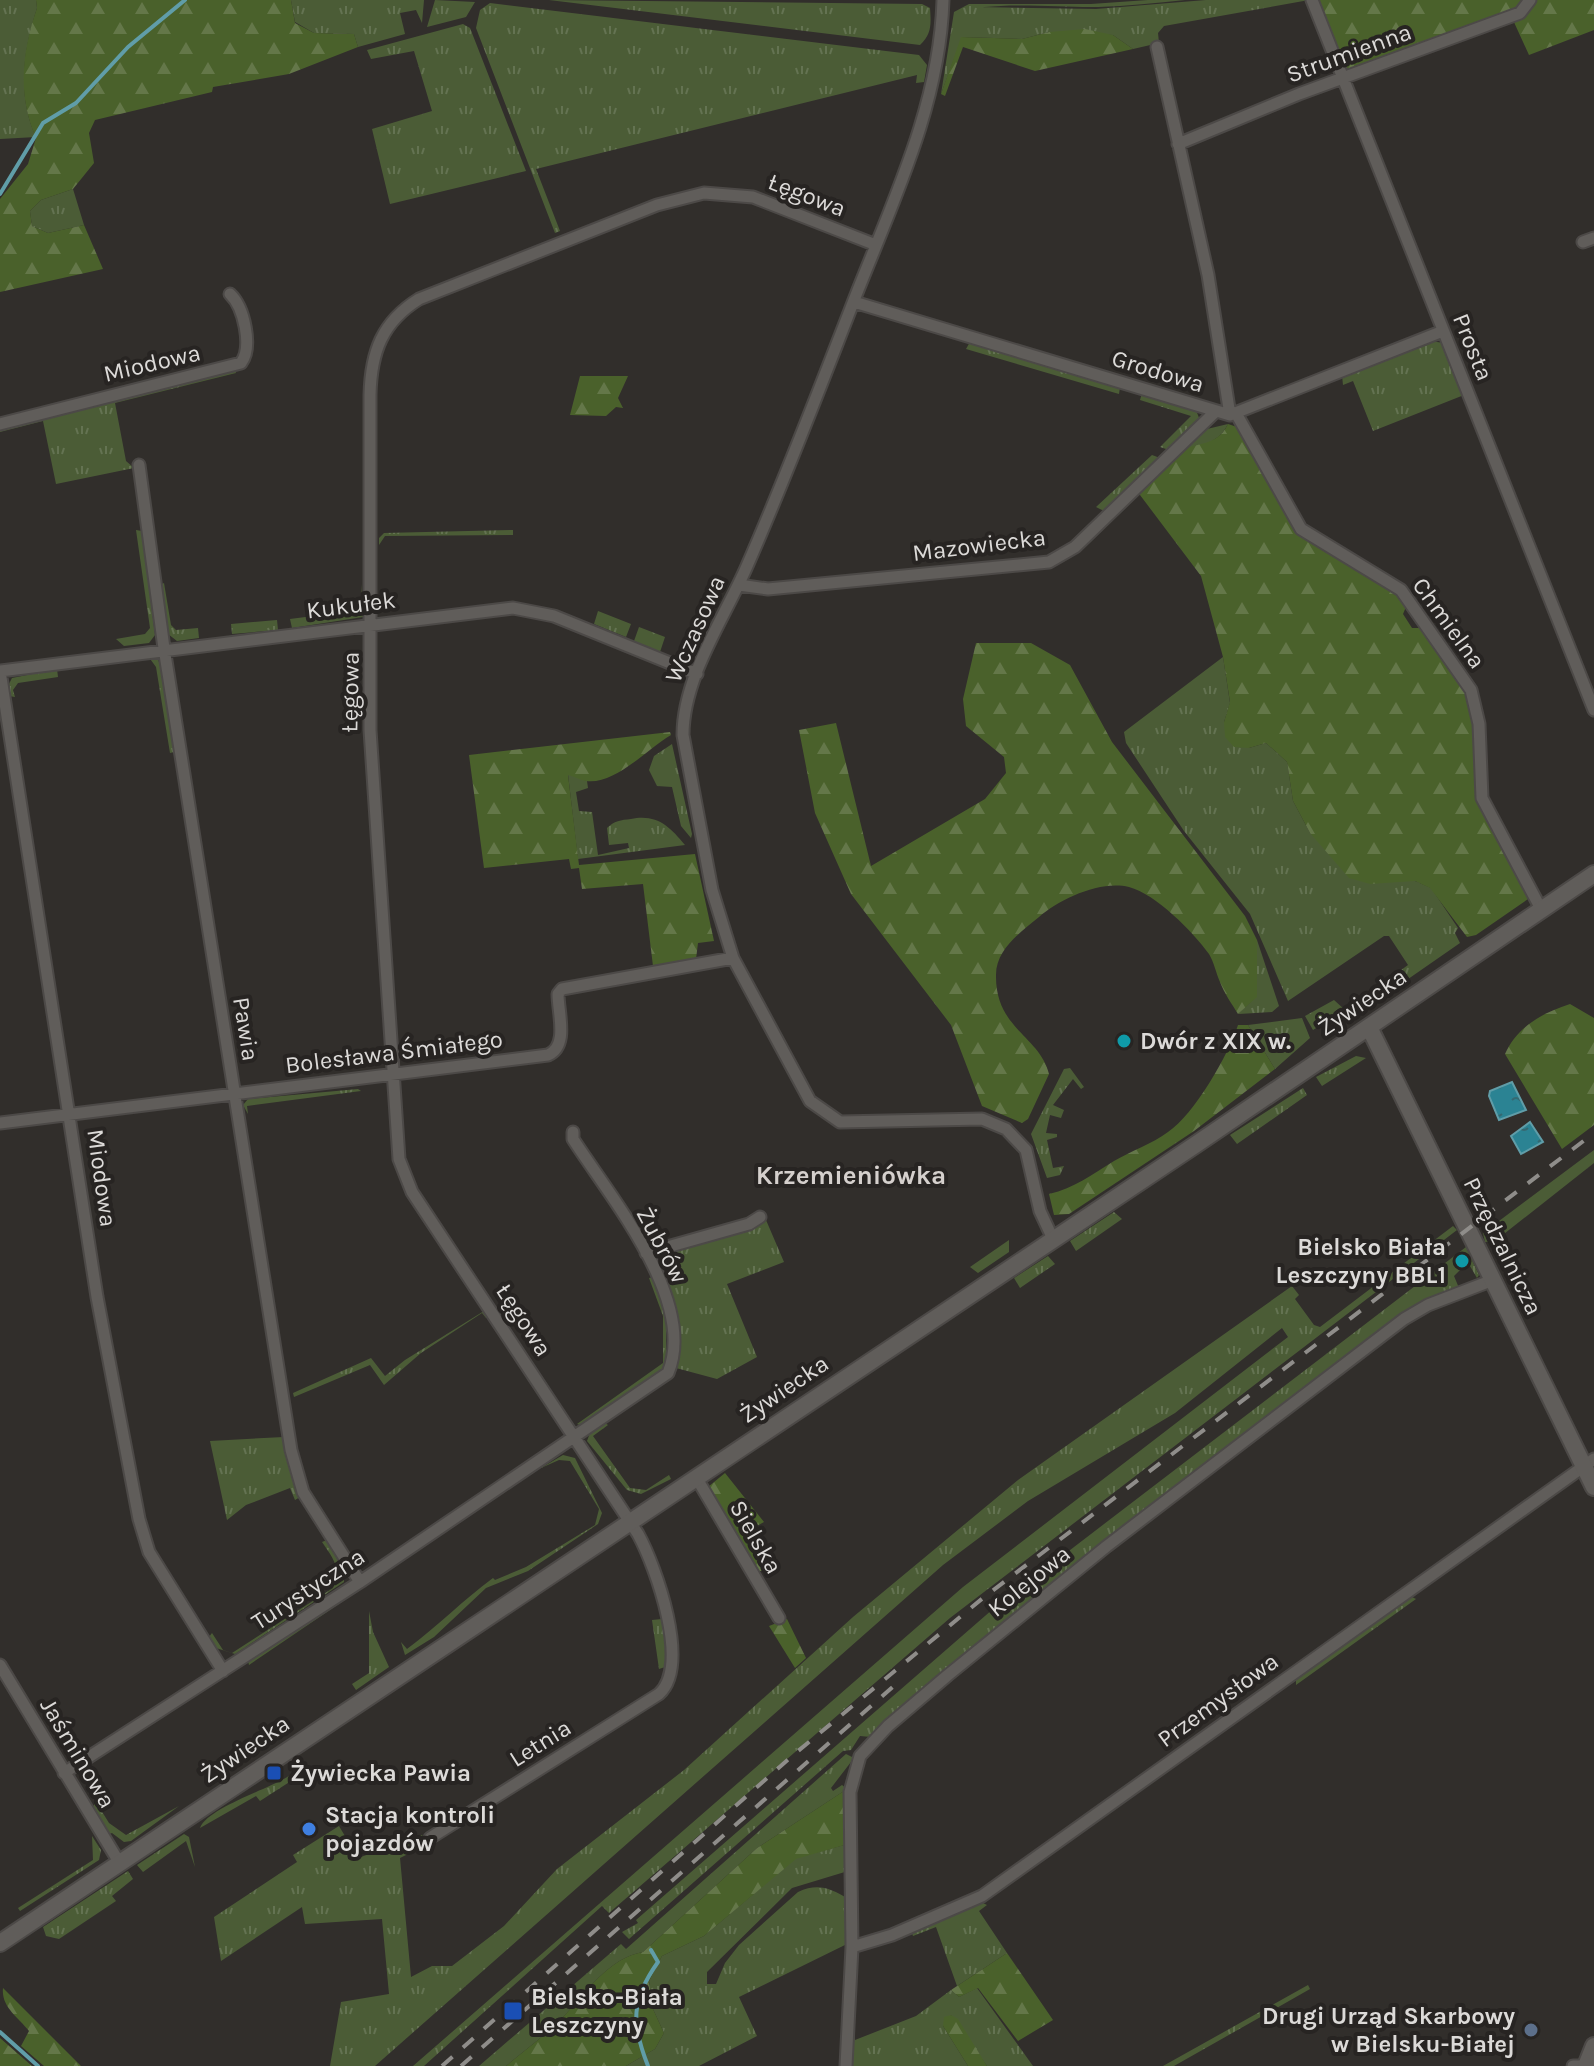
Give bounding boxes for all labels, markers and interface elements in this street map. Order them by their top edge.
street label: Strumienna [1283,17,1415,89]
street label: Łęgowa [764,167,850,223]
street label: Prosta [1447,309,1499,385]
street label: Miodowa [101,338,203,388]
street label: Grodowa [1108,344,1208,398]
street label: Mazowiecka [911,523,1047,567]
street label: Wczasowa [659,571,731,687]
street label: Chmielna [1407,572,1491,674]
street label: Kukułek [305,586,397,624]
street label: Łęgowa [335,651,365,733]
street label: Żywiecka [1312,962,1412,1042]
street label: Pawia [227,995,265,1063]
street label: Bolesława Śmiałego [284,1025,504,1079]
place label: Dwór z XIX w. [1140,1027,1291,1055]
marker: Dwór z XIX w. [1115,1032,1133,1050]
street label: Miodowa [81,1127,123,1229]
district label: Krzemieniówka [756,1160,946,1191]
street label: Przędzalnicza [1458,1173,1548,1319]
street label: Żubrów [630,1202,694,1288]
place label: Bielsko Biała Leszczyny BBL1 [1276,1233,1446,1289]
marker: Bielsko Biała Leszczyny BBL1 [1453,1252,1471,1270]
street label: Łęgowa [490,1278,558,1362]
street label: Żywiecka [734,1349,834,1429]
street label: Sielska [724,1495,788,1579]
street label: Kolejowa [982,1539,1076,1623]
street label: Turystyczna [246,1542,370,1636]
street label: Przemysłowa [1152,1647,1284,1753]
street label: Jaśminowa [34,1693,122,1813]
street label: Żywiecka [195,1709,295,1789]
street label: Letnia [504,1713,576,1773]
place label: Żywiecka Pawia [290,1759,471,1787]
marker: Żywiecka Pawia [265,1764,283,1782]
place label: Stacja kontroli pojazdów [325,1801,495,1857]
marker: Stacja kontroli pojazdów [300,1820,318,1838]
place label: Bielsko-Biała Leszczyny [531,1983,683,2039]
marker: Bielsko-Biała Leszczyny [502,2000,524,2022]
place label: Drugi Urząd Skarbowy w Bielsku-Białej [1262,2002,1515,2058]
marker: Drugi Urząd Skarbowy w Bielsku-Białej [1522,2021,1540,2039]

